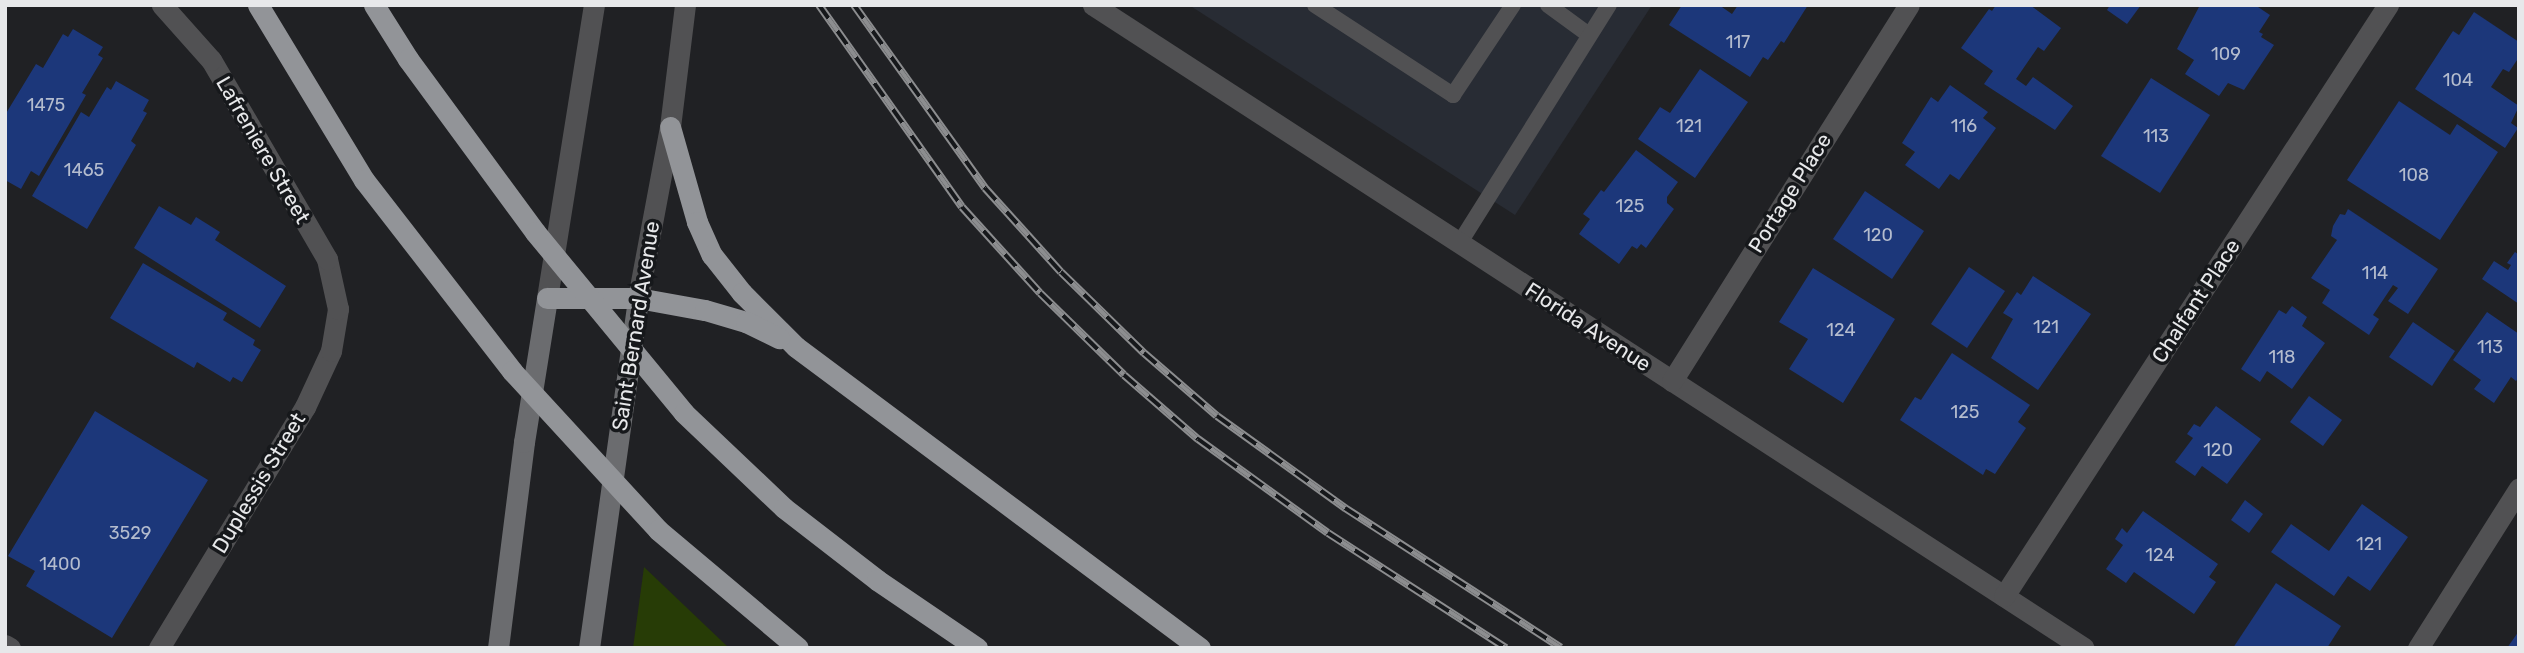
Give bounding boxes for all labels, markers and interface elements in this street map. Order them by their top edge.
house number: 117 [1726,31,1750,53]
house number: 109 [2211,43,2241,65]
house number: 104 [2443,69,2473,91]
street label: Lafreniere Street [211,72,315,228]
house number: 1475 [27,94,65,116]
house number: 121 [1676,115,1702,137]
house number: 116 [1951,115,1977,137]
house number: 113 [2143,125,2169,147]
street label: Portage Place [1743,129,1837,257]
house number: 1465 [64,159,104,181]
house number: 108 [2399,164,2429,186]
house number: 125 [1616,195,1644,217]
street label: Saint Bernard Avenue [607,219,665,433]
house number: 120 [1863,224,1893,246]
street label: Chalfant Place [2147,234,2245,368]
house number: 114 [2362,262,2388,284]
street label: Florida Avenue [1520,277,1656,377]
house number: 121 [2033,316,2059,338]
house number: 124 [1826,319,1856,341]
house number: 113 [2477,336,2503,358]
house number: 118 [2269,346,2295,368]
house number: 125 [1951,401,1979,423]
street label: Duplessis Street [207,408,311,558]
house number: 120 [2203,439,2233,461]
house number: 3529 [109,522,151,544]
house number: 121 [2356,533,2382,555]
house number: 124 [2145,544,2175,566]
house number: 1400 [39,553,81,575]

